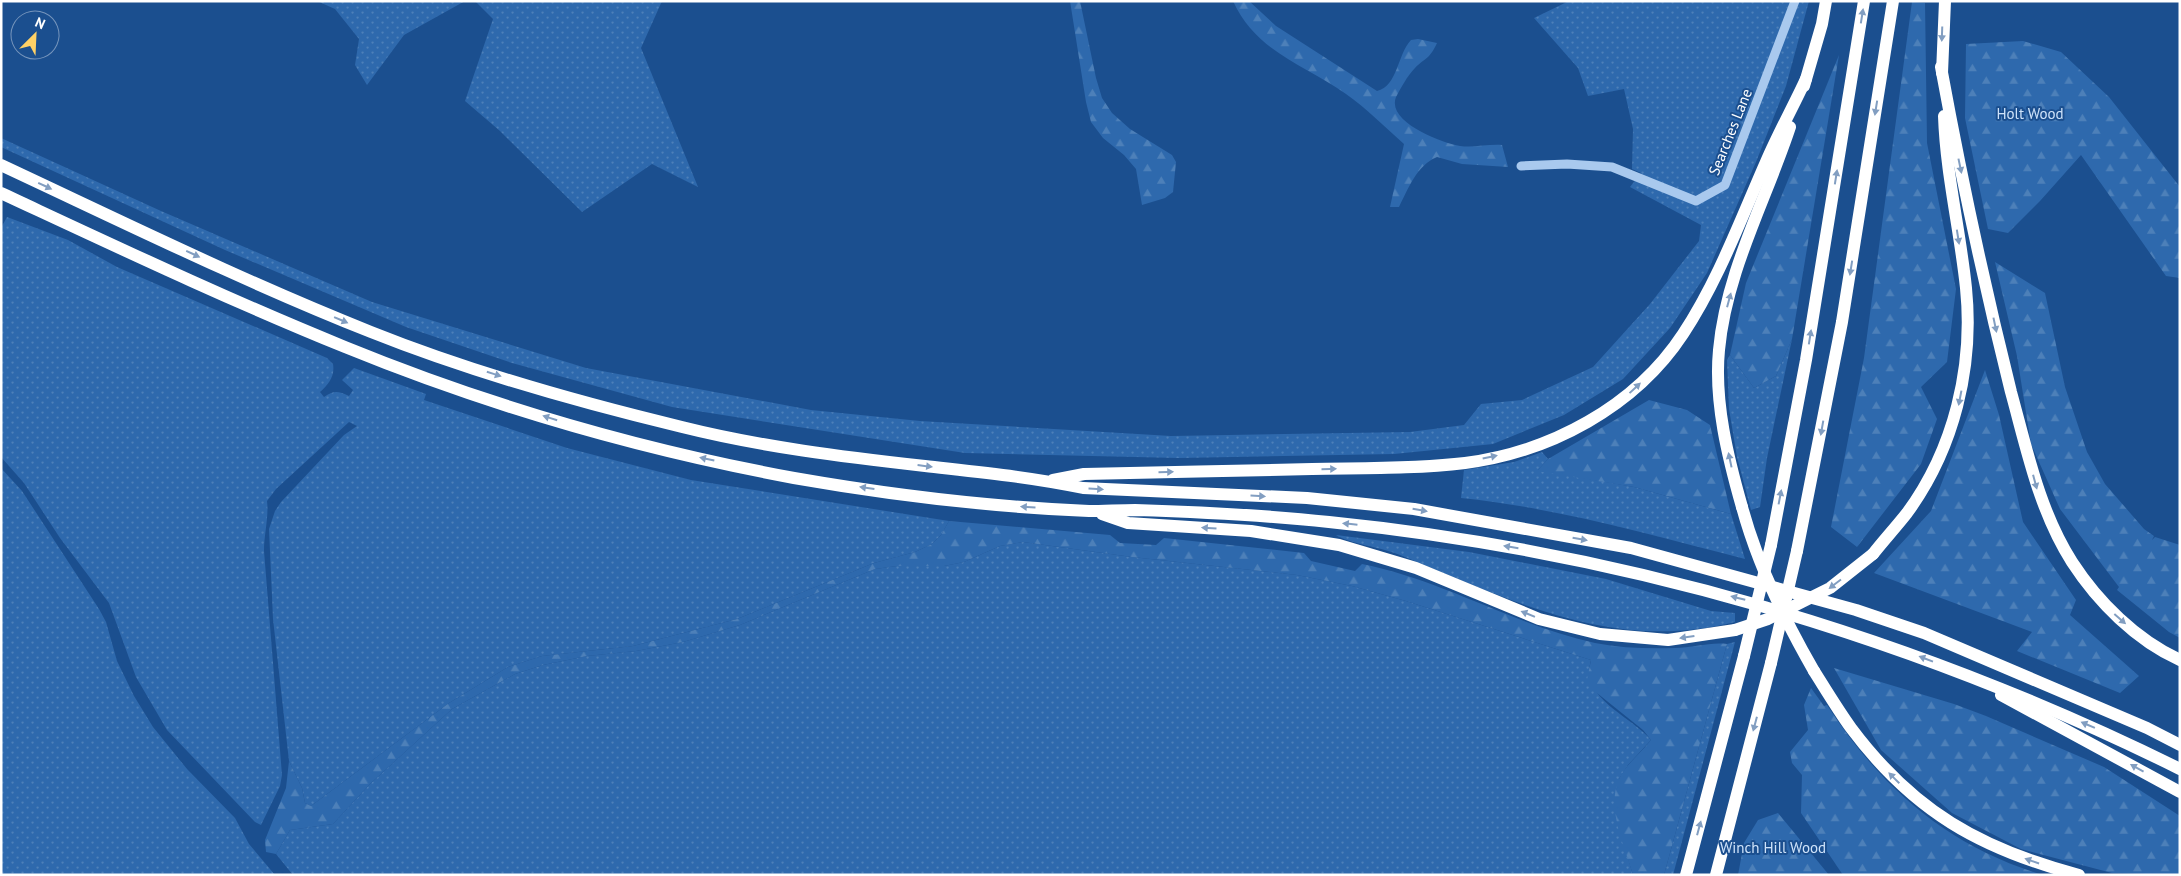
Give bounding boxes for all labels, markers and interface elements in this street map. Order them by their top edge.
one-way arrow [1858,8,1866,24]
north arrow [10,10,60,60]
text: N [32,13,48,33]
one-way arrow [1938,26,1946,42]
street label: Searches Lane [1704,86,1756,178]
one-way arrow [1872,100,1880,116]
park label: Holt Wood [1996,104,2064,123]
one-way arrow [1956,159,1964,175]
one-way arrow [1832,168,1840,184]
one-way arrow [38,182,52,190]
one-way arrow [1955,229,1963,245]
one-way arrow [186,250,200,258]
one-way arrow [1846,261,1854,277]
one-way arrow [1725,292,1733,307]
one-way arrow [334,316,348,324]
one-way arrow [1991,317,1999,332]
one-way arrow [1806,329,1814,345]
one-way arrow [487,371,502,379]
one-way arrow [1628,382,1640,394]
one-way arrow [1955,390,1963,406]
one-way arrow [542,413,557,421]
one-way arrow [1818,421,1826,437]
one-way arrow [1483,453,1499,461]
one-way arrow [1726,453,1734,468]
one-way arrow [700,455,715,463]
one-way arrow [918,462,934,470]
one-way arrow [1321,465,1337,473]
one-way arrow [1158,468,1174,476]
one-way arrow [2031,475,2039,490]
one-way arrow [859,484,875,492]
one-way arrow [1088,485,1104,493]
one-way arrow [1776,488,1784,504]
one-way arrow [1251,492,1267,500]
one-way arrow [1020,503,1036,511]
one-way arrow [1413,507,1429,515]
one-way arrow [1342,520,1358,528]
one-way arrow [1201,524,1217,532]
one-way arrow [1573,535,1589,543]
one-way arrow [1503,542,1519,550]
one-way arrow [1828,579,1842,589]
one-way arrow [1730,594,1745,602]
one-way arrow [1521,610,1535,618]
one-way arrow [2113,613,2126,624]
one-way arrow [1679,633,1695,641]
one-way arrow [1918,655,1933,662]
one-way arrow [1751,717,1759,732]
one-way arrow [2081,721,2095,729]
one-way arrow [2130,764,2145,772]
one-way arrow [1888,772,1900,784]
one-way arrow [1695,820,1703,835]
park label: Winch Hill Wood [1720,838,1826,857]
one-way arrow [2024,857,2039,864]

